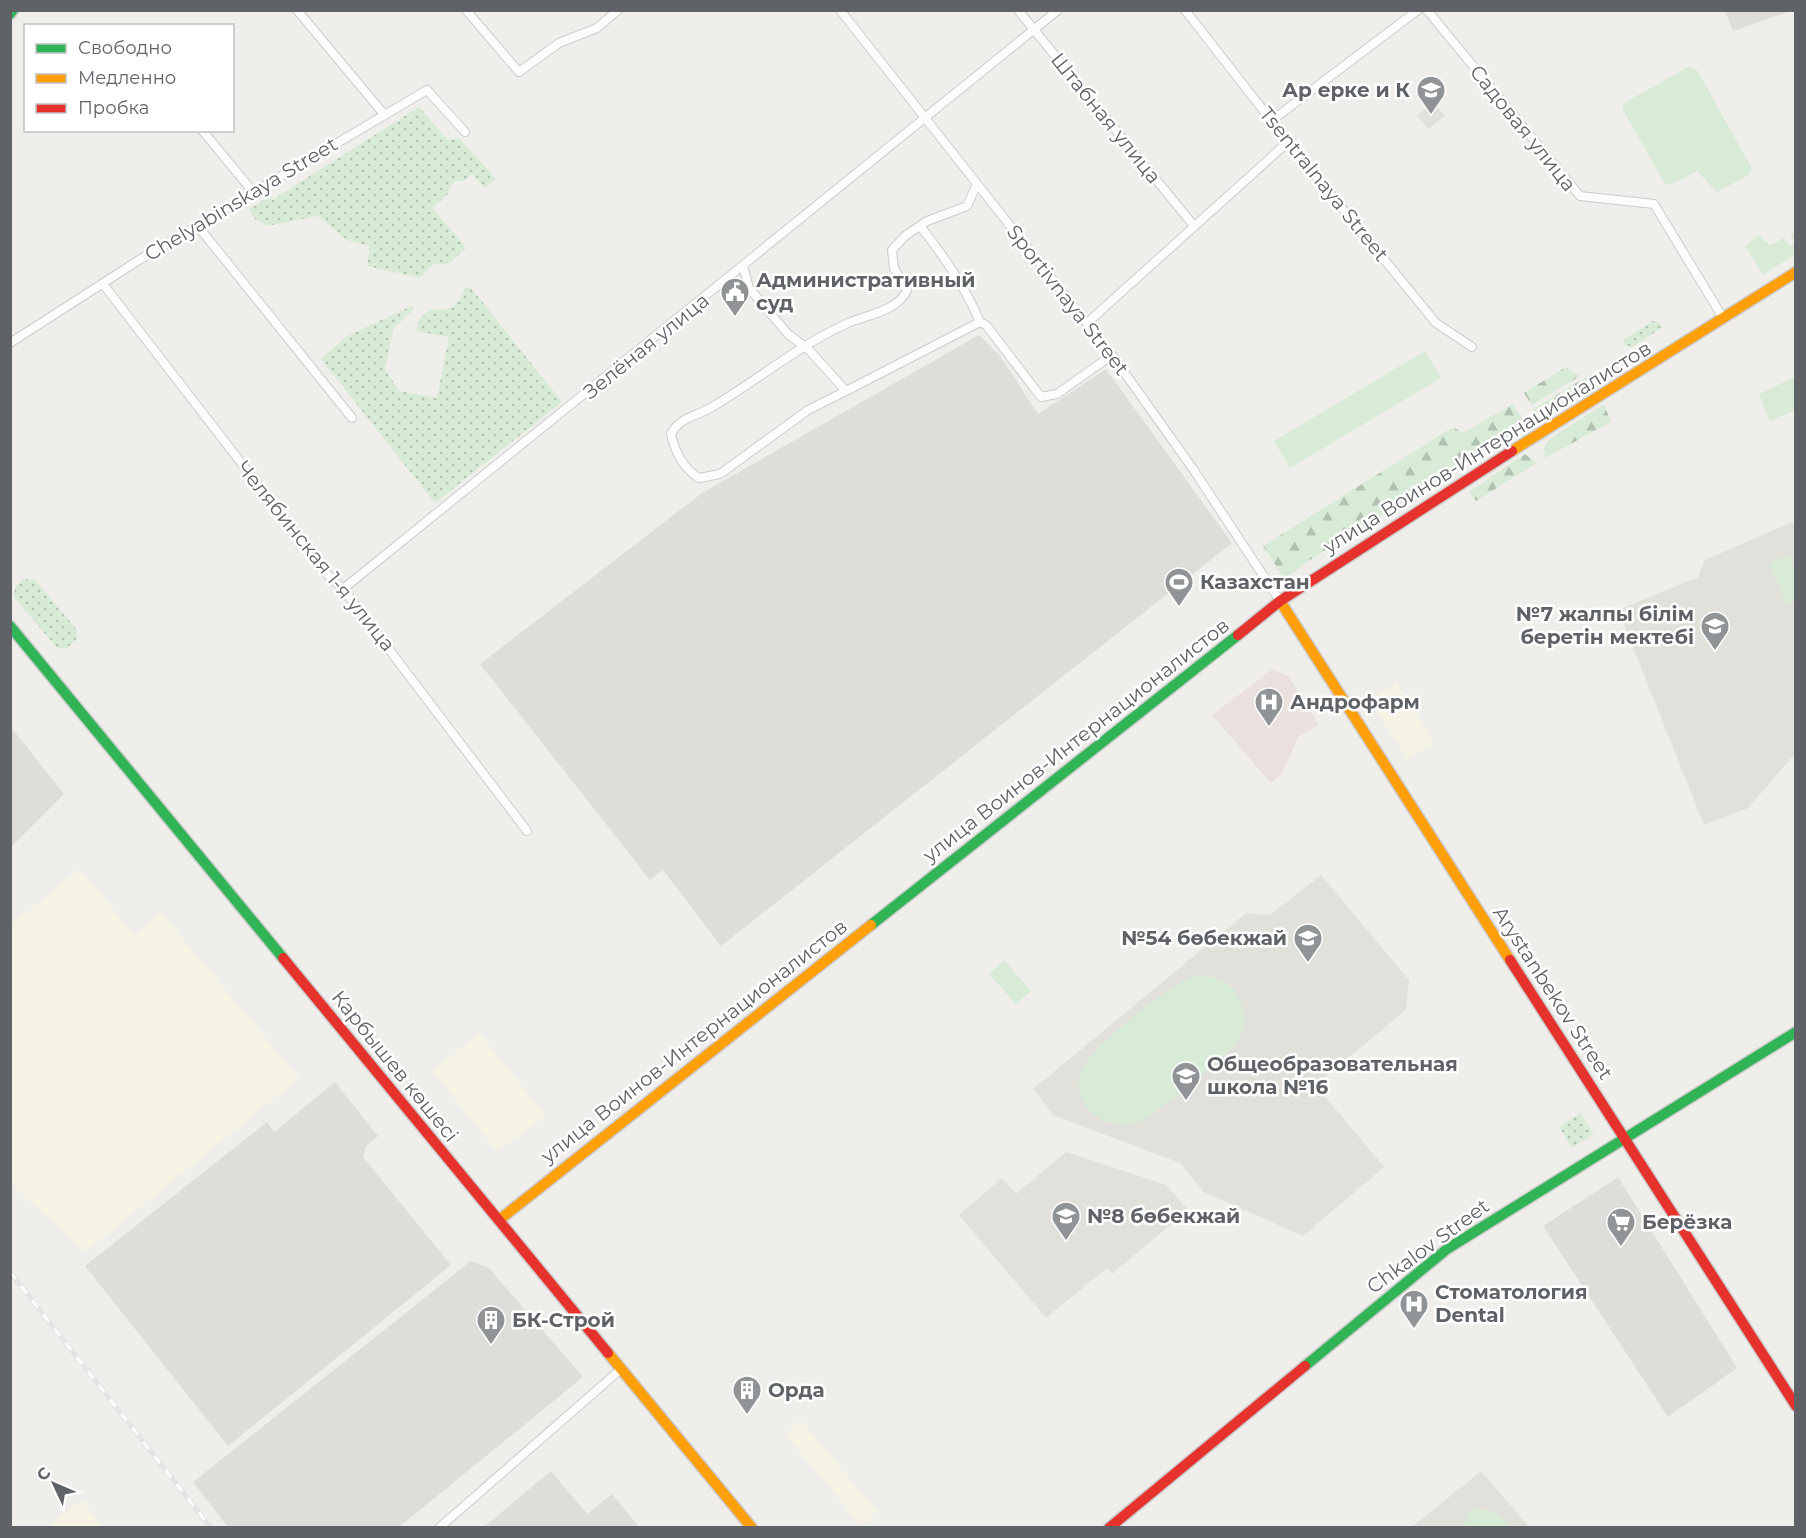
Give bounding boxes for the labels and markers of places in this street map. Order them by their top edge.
school or university icon: Ар ерке и К [1415,74,1447,116]
place label: Ар ерке и К [1282,78,1410,102]
place label: Административный суд [756,268,976,315]
public building icon: Административный суд [719,276,751,318]
sports icon: Казахстан [1163,566,1195,608]
place label: Казахстан [1200,570,1310,594]
place label: №7 жалпы білім беретін мектебі [1516,602,1694,649]
school or university icon: №7 жалпы білім беретін мектебі [1699,610,1731,652]
hospital icon: Андрофарм [1253,686,1285,728]
place label: Андрофарм [1290,690,1420,714]
school or university icon: №54 бөбекжай [1292,922,1324,964]
place label: №54 бөбекжай [1121,926,1287,950]
place label: Общеобразовательная школа №16 [1207,1052,1458,1099]
school or university icon: Общеобразовательная школа №16 [1170,1060,1202,1102]
school or university icon: №8 бөбекжай [1050,1200,1082,1242]
place label: №8 бөбекжай [1087,1204,1240,1228]
supermarket icon: Берёзка [1605,1206,1637,1248]
place label: Берёзка [1642,1210,1732,1234]
place label: Стоматология Dental [1435,1280,1588,1327]
hospital icon: Стоматология Dental [1398,1288,1430,1330]
building icon: БК-Строй [475,1304,507,1346]
place label: БК-Строй [512,1308,615,1332]
building icon: Орда [731,1374,763,1416]
place label: Орда [768,1378,825,1402]

